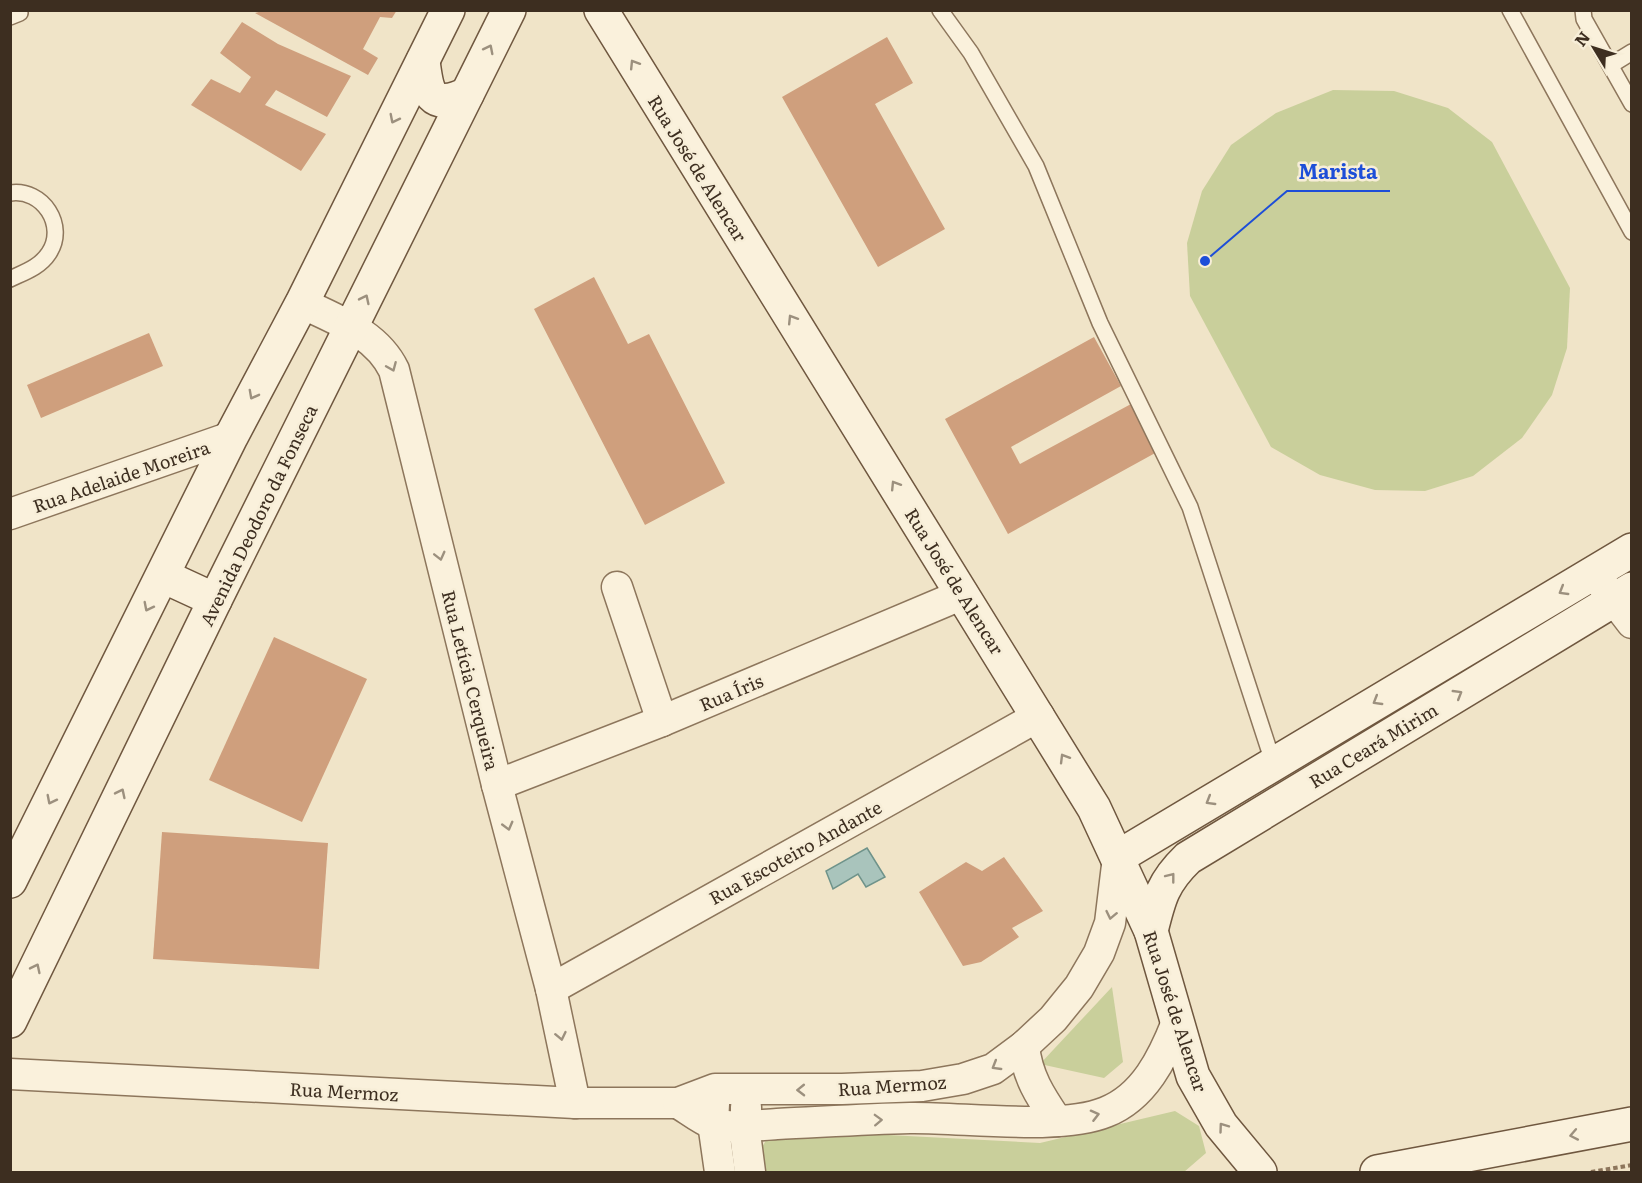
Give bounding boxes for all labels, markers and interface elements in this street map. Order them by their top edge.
north arrow [1564,18,1624,78]
text: N [1568,25,1595,51]
one-way arrow [482,45,493,56]
one-way arrow [630,60,641,71]
street label: Rua José de Alencar [642,89,754,247]
one-way arrow [389,113,401,124]
callout: Marista [1287,153,1390,191]
text: Marista [1298,155,1378,185]
one-way arrow [357,294,369,305]
one-way arrow [788,315,800,325]
one-way arrow [385,361,397,372]
one-way arrow [249,389,260,399]
street label: Avenida Deodoro da Fonseca [192,399,324,630]
street label: Rua Adelaide Moreira [29,433,213,519]
one-way arrow [890,481,902,491]
street label: Rua José de Alencar [899,502,1011,660]
one-way arrow [433,551,446,561]
one-way arrow [1559,584,1569,595]
street label: Rua Letícia Cerqueira [436,587,507,773]
one-way arrow [143,601,155,612]
street label: Rua Íris [695,666,767,718]
one-way arrow [1452,689,1462,701]
one-way arrow [1373,693,1383,705]
street label: Rua Ceará Mirim [1303,696,1443,794]
one-way arrow [1059,754,1071,764]
one-way arrow [114,788,126,799]
street label: Rua Escoteiro Andante [704,793,886,911]
one-way arrow [1206,793,1216,805]
one-way arrow [47,794,58,805]
one-way arrow [501,821,513,831]
one-way arrow [1163,873,1174,884]
one-way arrow [1105,909,1118,919]
street label: Rua José de Alencar [1137,927,1215,1096]
one-way arrow [29,964,40,975]
one-way arrow [554,1031,567,1041]
one-way arrow [992,1058,1002,1070]
street label: Rua Mermoz [837,1068,947,1102]
street label: Rua Mermoz [289,1075,399,1107]
one-way arrow [796,1084,805,1096]
one-way arrow [1090,1109,1100,1122]
one-way arrow [873,1113,882,1126]
one-way arrow [1219,1122,1230,1133]
one-way arrow [1569,1128,1579,1141]

